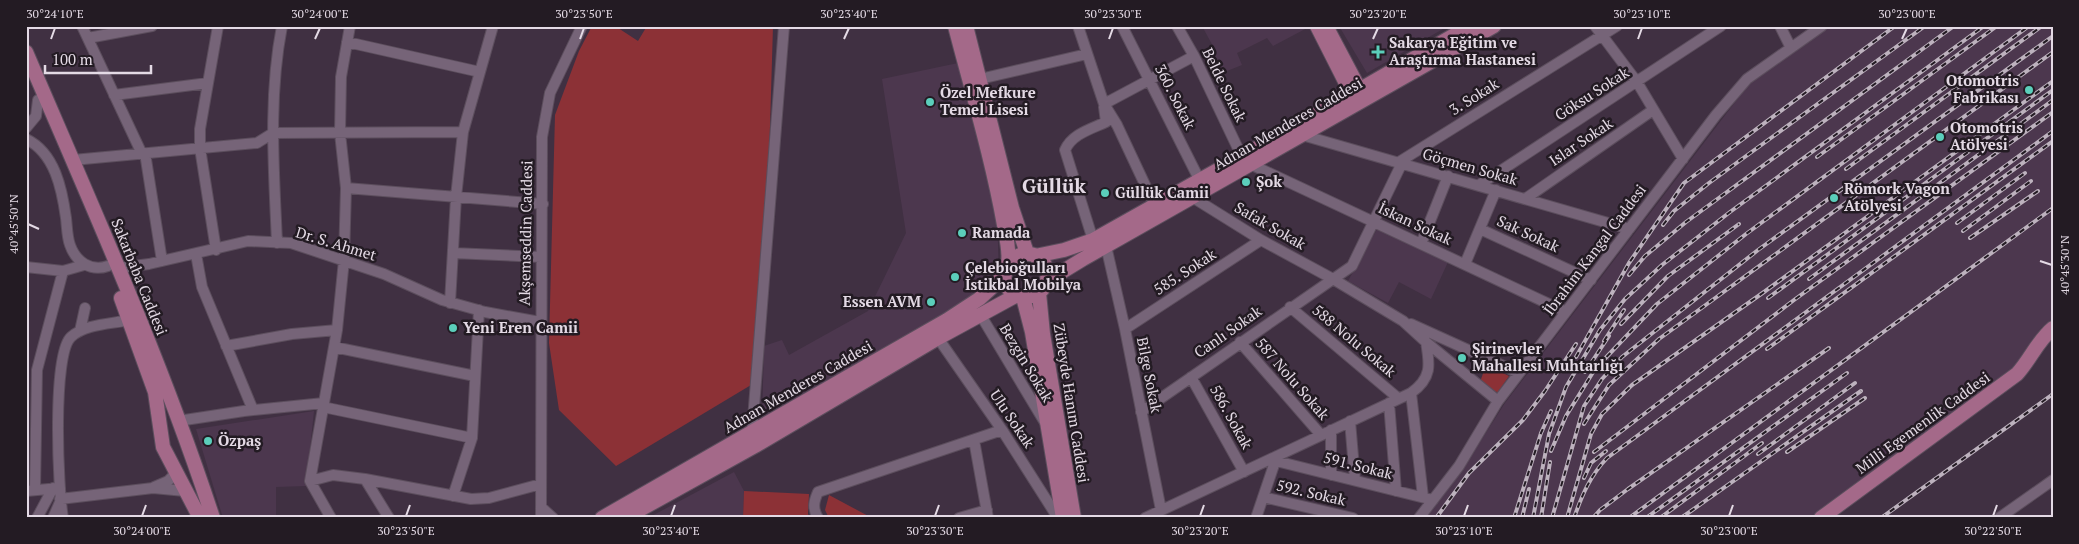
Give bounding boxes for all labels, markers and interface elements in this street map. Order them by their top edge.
text: 30°24'10"E [26,6,84,21]
text: 30°24'00"E [291,6,349,21]
text: 30°23'50"E [555,6,613,21]
text: 30°23'40"E [820,6,878,21]
text: 30°23'30"E [1084,6,1142,21]
text: 30°23'20"E [1349,6,1407,21]
text: 30°23'10"E [1613,6,1671,21]
text: 30°23'00"E [1878,6,1936,21]
place label: Sakarya Eğitim ve Araştırma Hastanesi [1389,32,1536,69]
scale bar [45,42,151,74]
street label: Belde Sokak [1198,44,1252,125]
marker: Sakarya Eğitim ve Araştırma Hastanesi [1371,45,1385,59]
text: 100 m [52,49,93,69]
street label: 360. Sokak [1151,61,1201,133]
street label: Göksu Sokak [1551,62,1633,125]
place label: Otomotris Fabrikası [1946,70,2019,107]
street label: Adnan Menderes Caddesi [1209,72,1366,174]
street label: 3. Sokak [1445,73,1502,119]
place label: Özel Mefkure Temel Lisesi [940,82,1036,119]
marker: Otomotris Fabrikası [2023,84,2035,96]
marker: Özel Mefkure Temel Lisesi [924,96,936,108]
street label: Islar Sokak [1545,112,1616,170]
place label: Otomotris Atölyesi [1950,117,2023,154]
marker: Otomotris Atölyesi [1934,131,1946,143]
street label: Göçmen Sokak [1420,143,1520,189]
street label: Akşemseddin Caddesi [514,160,536,306]
place label: Şok [1256,171,1282,192]
district label: Güllük [1022,172,1086,199]
marker: Şok [1240,176,1252,188]
place label: Römork Vagon Atölyesi [1844,178,1950,215]
street label: İbrahim Kangal Caddesi [1538,180,1650,319]
place label: Güllük Camii [1115,182,1209,202]
marker: Güllük Camii [1099,187,1111,199]
marker: Römork Vagon Atölyesi [1828,192,1840,204]
text: 40°45'50"N [6,194,21,254]
street label: Safak Sokak [1231,197,1310,254]
street label: İskan Sokak [1375,197,1456,249]
street label: Sak Sokak [1494,210,1563,256]
street label: Sakarbaba Caddesi [107,215,172,338]
street label: Dr. S. Ahmet [294,221,379,265]
place label: Ramada [972,222,1031,242]
marker: Ramada [956,227,968,239]
text: 40°45'30"N [2057,235,2072,295]
street label: 585. Sokak [1149,243,1220,299]
place label: Çelebioğulları İstikbal Mobilya [965,257,1082,294]
marker: Çelebioğulları İstikbal Mobilya [949,271,961,283]
place label: Essen AVM [843,291,921,311]
marker: Essen AVM [925,296,937,308]
street label: 588 Nolu Sokak [1309,299,1401,381]
street label: Canlı Sokak [1190,300,1265,362]
place label: Yeni Eren Camii [463,317,578,337]
street label: Bezgin Sokak [996,320,1058,406]
marker: Yeni Eren Camii [447,322,459,334]
street label: Zübeyde Hanım Caddesi [1049,322,1094,484]
street label: 587 Nolu Sokak [1251,333,1334,424]
street label: Adnan Menderes Caddesi [719,335,876,437]
street label: Bilge Sokak [1133,335,1167,415]
place label: Şirinevler Mahallesi Muhtarlığı [1472,338,1623,375]
marker: Şirinevler Mahallesi Muhtarlığı [1456,352,1468,364]
street label: Milli Egemenlik Caddesi [1851,367,1993,478]
street label: 586. Sokak [1206,381,1258,452]
street label: Ulu Sokak [986,385,1040,452]
place label: Özpaş [218,430,261,450]
marker: Özpaş [202,435,214,447]
street label: 591. Sokak [1322,447,1395,483]
street label: 592. Sokak [1275,474,1348,510]
text: 30°24'00"E [113,523,171,538]
text: 30°23'50"E [377,523,435,538]
text: 30°23'40"E [642,523,700,538]
text: 30°23'30"E [906,523,964,538]
text: 30°23'20"E [1171,523,1229,538]
text: 30°23'10"E [1435,523,1493,538]
text: 30°23'00"E [1700,523,1758,538]
text: 30°22'50"E [1964,523,2022,538]

